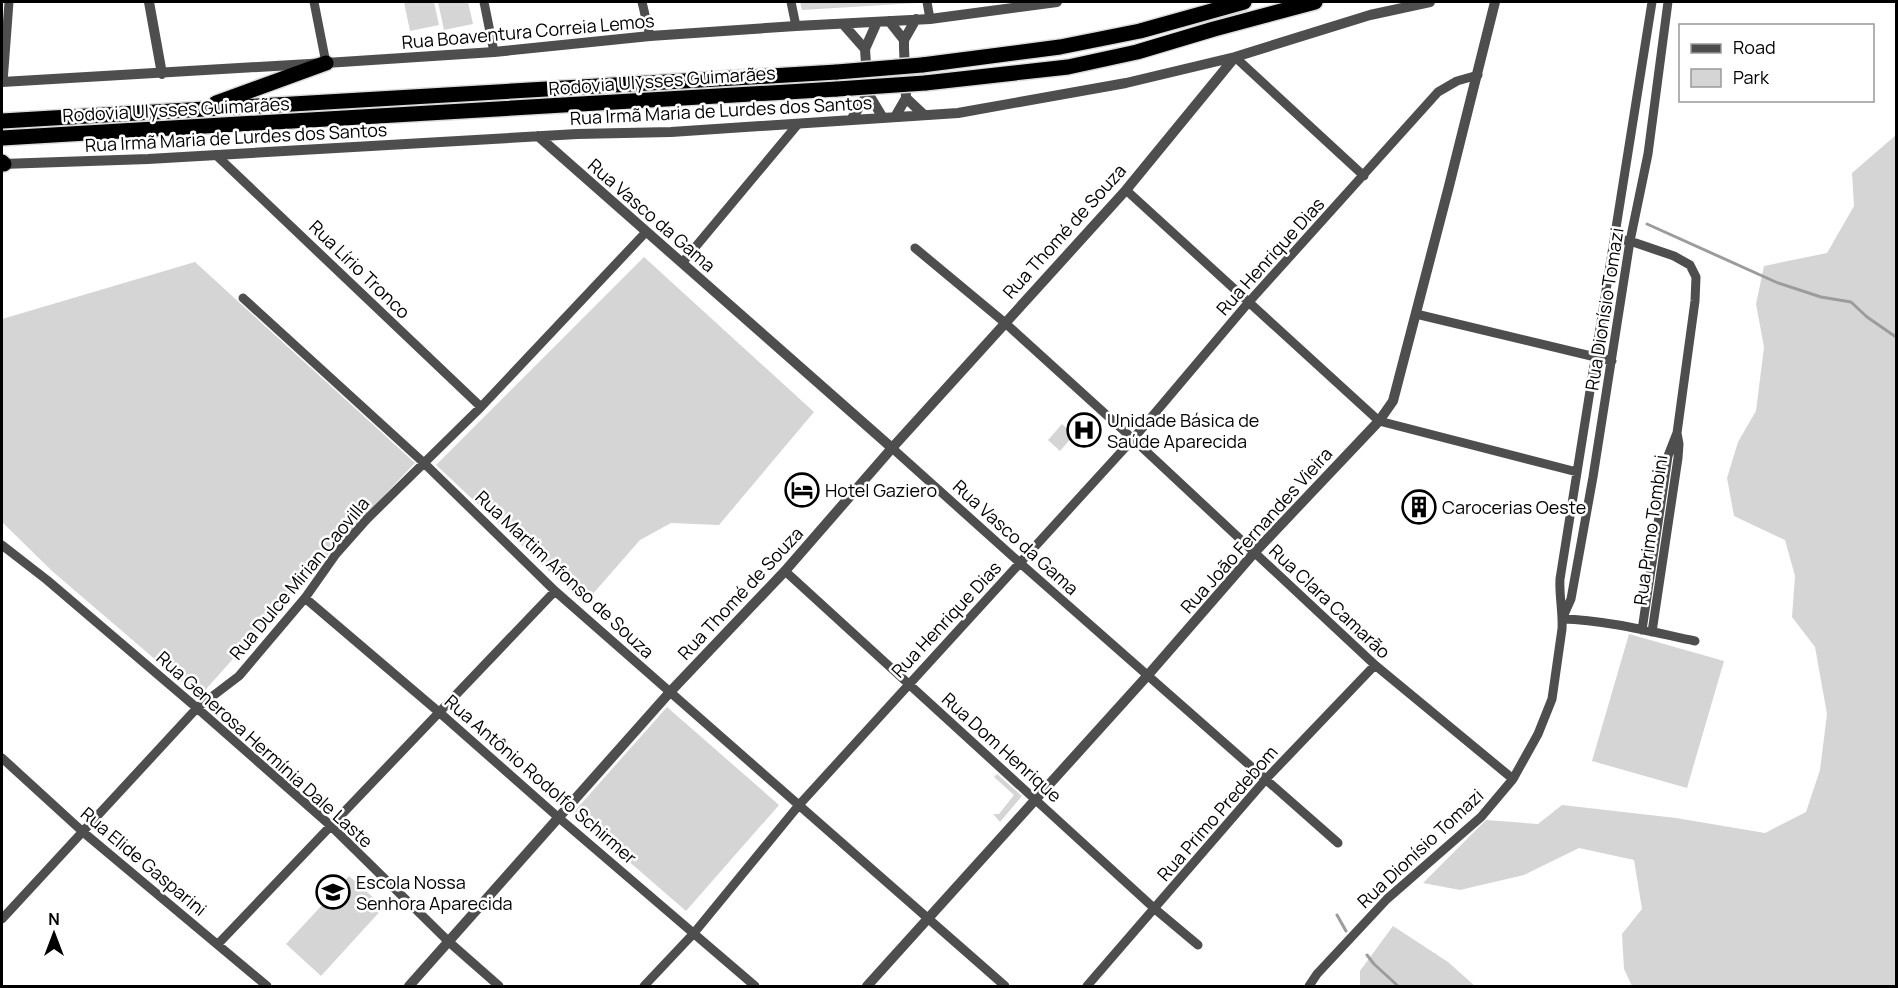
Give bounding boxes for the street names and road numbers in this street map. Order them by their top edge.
street label: Rua Boaventura Correia Lemos [401,8,655,54]
street label: Rodovia Ulysses Guimarães [548,60,776,100]
street label: Rua Irmã Maria de Lurdes dos Santos [569,90,873,130]
street label: Rodovia Ulysses Guimarães [62,91,290,127]
street label: Rua Irmã Maria de Lurdes dos Santos [84,117,388,157]
street label: Rua Vasco da Gama [583,153,721,277]
street label: Rua Thomé de Souza [997,159,1131,303]
street label: Rua Henrique Dias [1211,192,1329,320]
street label: Rua Lírio Tronco [304,215,416,323]
street label: Rua Dionísio Tomazi [1579,226,1629,392]
street label: Rua João Fernandes Vieira [1175,442,1337,618]
street label: Rua Primo Tombini [1628,453,1672,607]
street label: Rua Vasco da Gama [948,474,1084,600]
street label: Rua Martim Afonso de Souza [471,485,659,663]
street label: Rua Dulce Mirian Caovilla [224,492,374,664]
street label: Rua Thomé de Souza [672,521,808,665]
street label: Rua Clara Camarão [1264,539,1396,663]
street label: Rua Henrique Dias [886,556,1006,682]
street label: Rua Generosa Hermínia Dale Laste [152,645,378,853]
street label: Rua Dom Henrique [937,687,1067,807]
street label: Rua Antônio Rodolfo Schirmer [440,689,642,869]
street label: Rua Primo Predebom [1151,740,1283,886]
street label: Rua Dionísio Tomazi [1352,783,1488,913]
street label: Rua Elide Gasparini [76,801,212,921]

